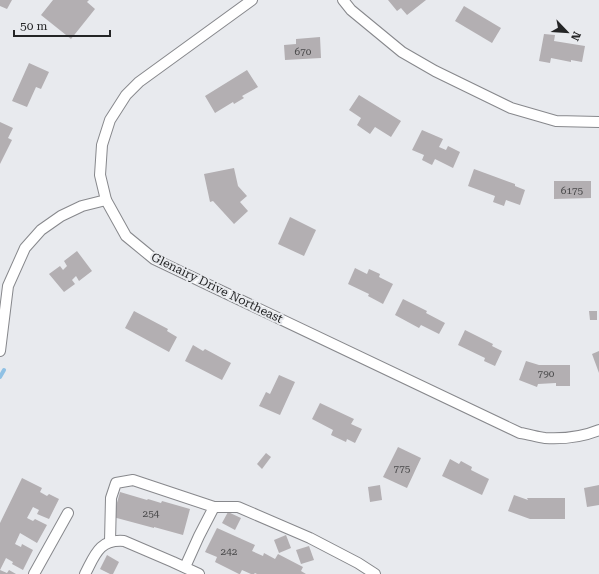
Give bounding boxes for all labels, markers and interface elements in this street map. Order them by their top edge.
scale bar [14,12,110,38]
north arrow [547,12,587,52]
text: 50 m [20,19,47,33]
text: N [568,29,583,43]
house number: 670 [295,46,312,57]
house number: 6175 [561,185,584,196]
street label: Glenairy Drive Northeast [149,250,286,326]
house number: 790 [538,368,555,379]
house number: 775 [394,463,411,474]
house number: 254 [143,508,160,519]
house number: 242 [221,546,238,557]

